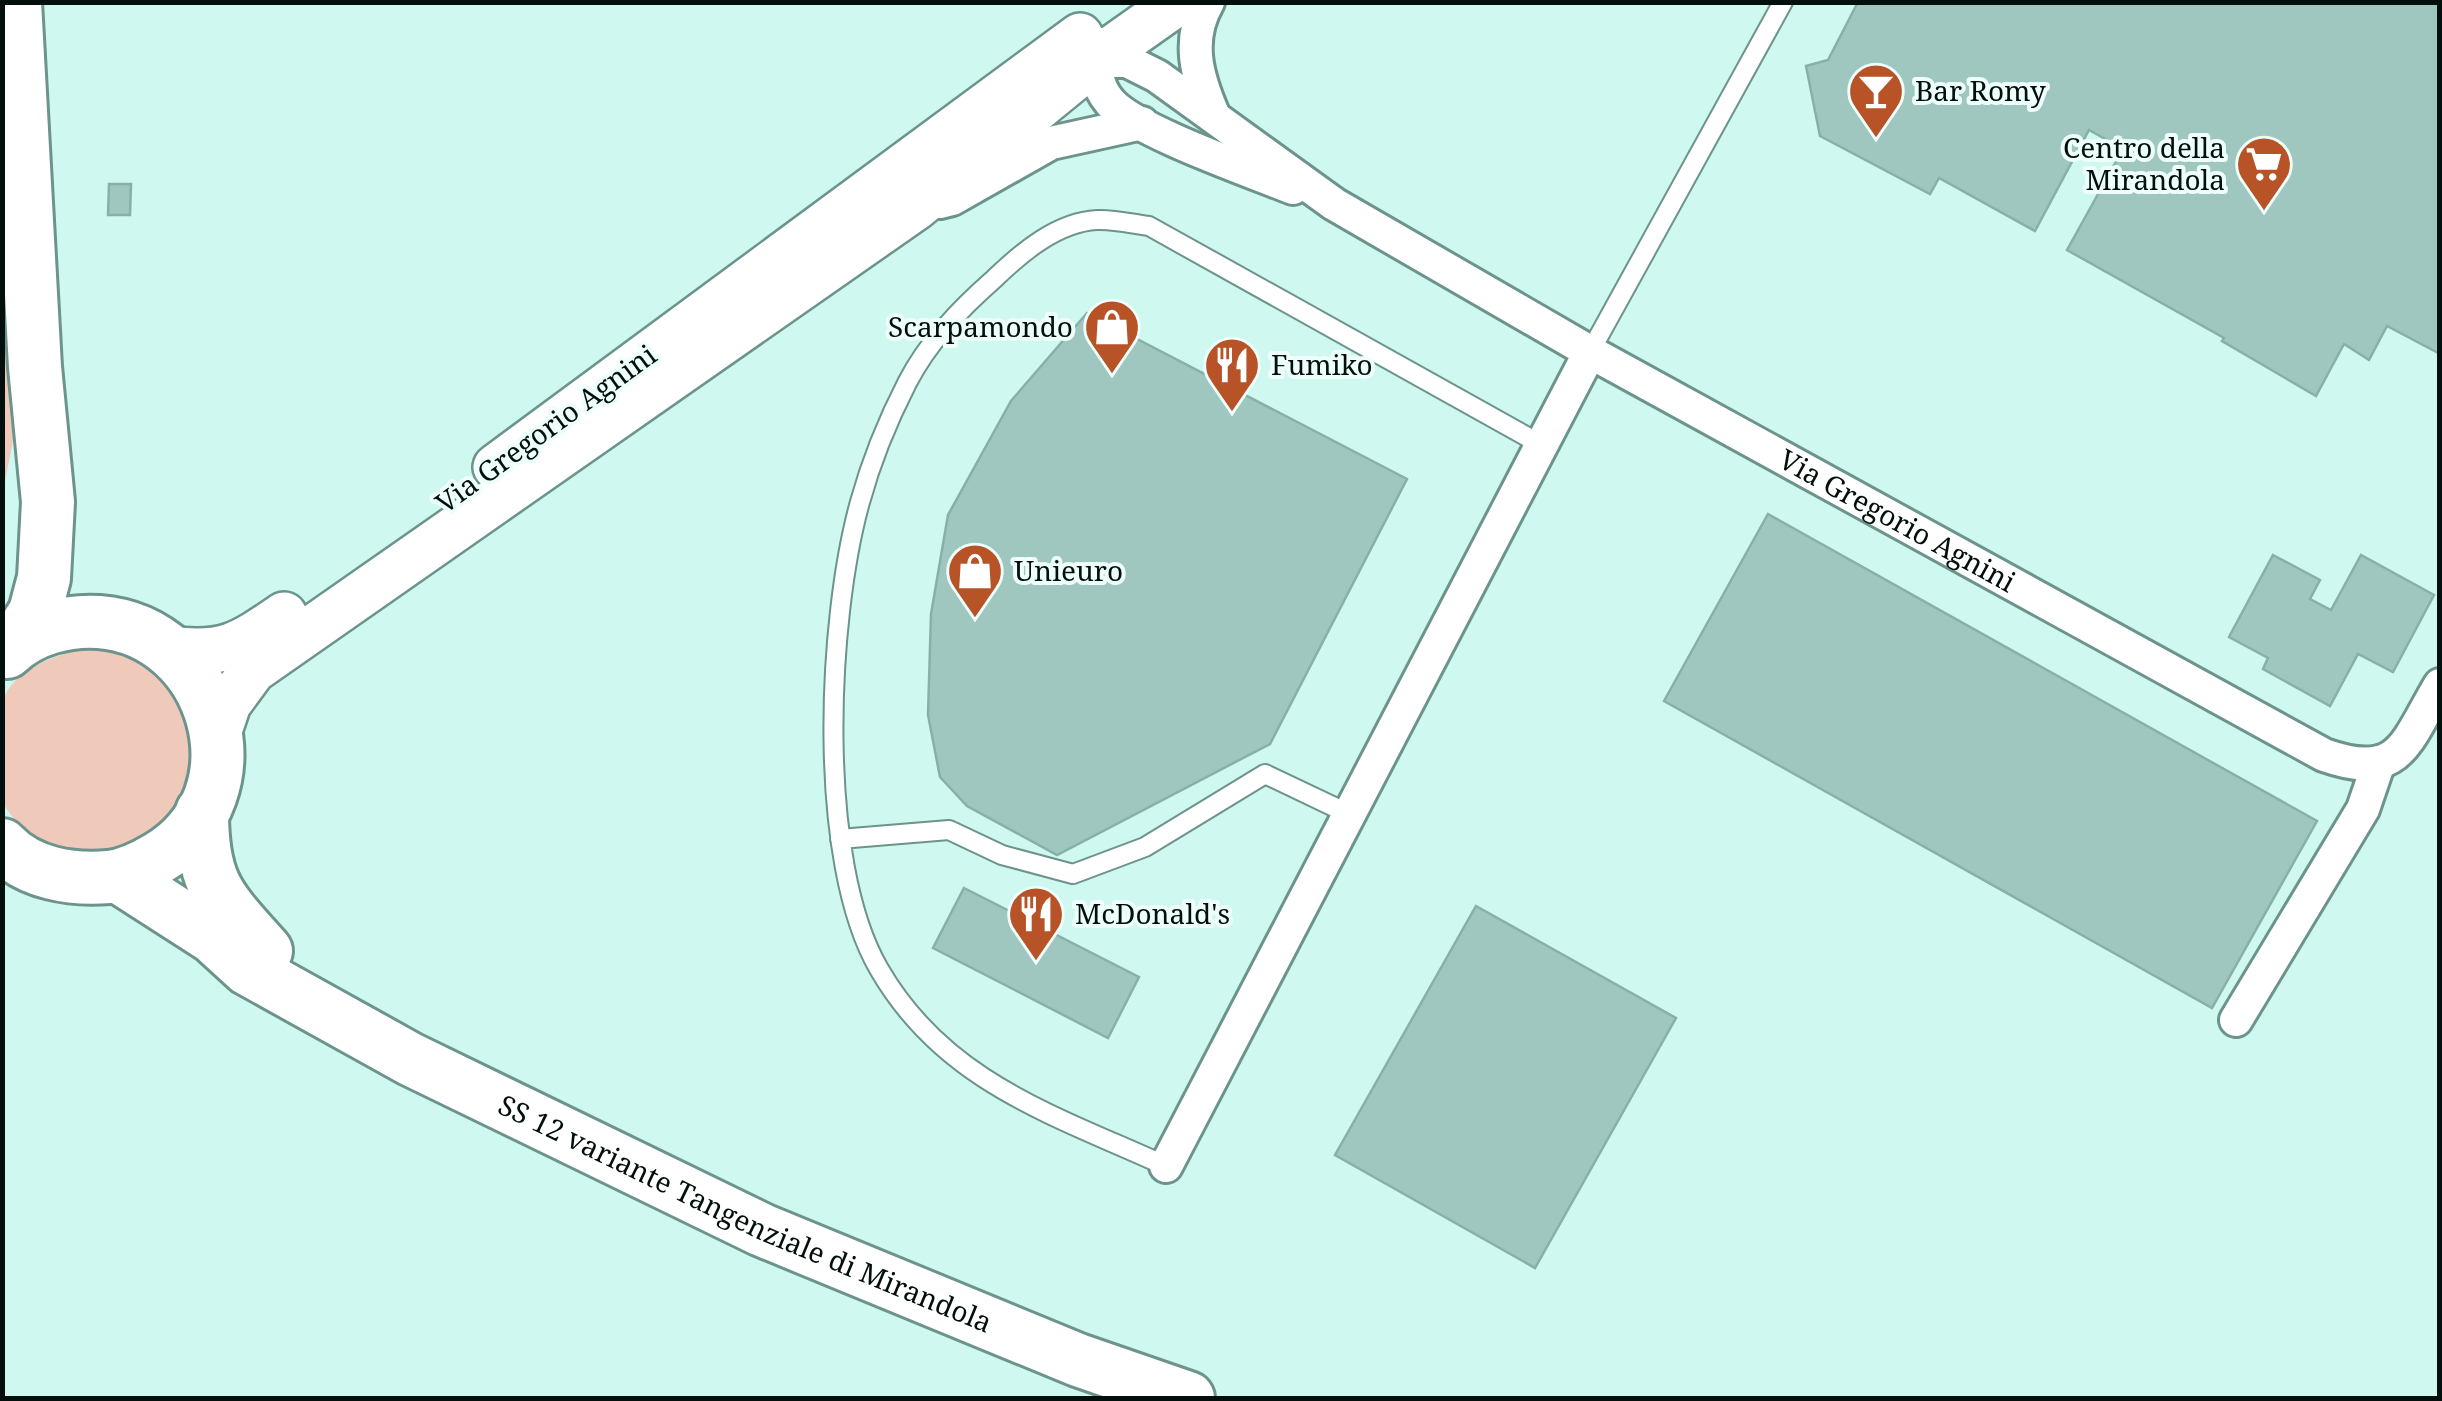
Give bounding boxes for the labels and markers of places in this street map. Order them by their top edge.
bar icon: Bar Romy [1846,61,1906,140]
place label: Bar Romy [1915,71,2046,109]
place label: Centro della Mirandola [2063,128,2225,198]
supermarket icon: Centro della Mirandola [2234,134,2294,213]
shop icon: Scarpamondo [1082,297,1142,376]
place label: Scarpamondo [888,307,1073,345]
restaurant icon: Fumiko [1202,335,1262,414]
place label: Fumiko [1271,345,1373,383]
shop icon: Unieuro [945,541,1005,620]
place label: Unieuro [1014,551,1123,589]
restaurant icon: McDonald's [1006,884,1066,963]
place label: McDonald's [1075,894,1230,932]

